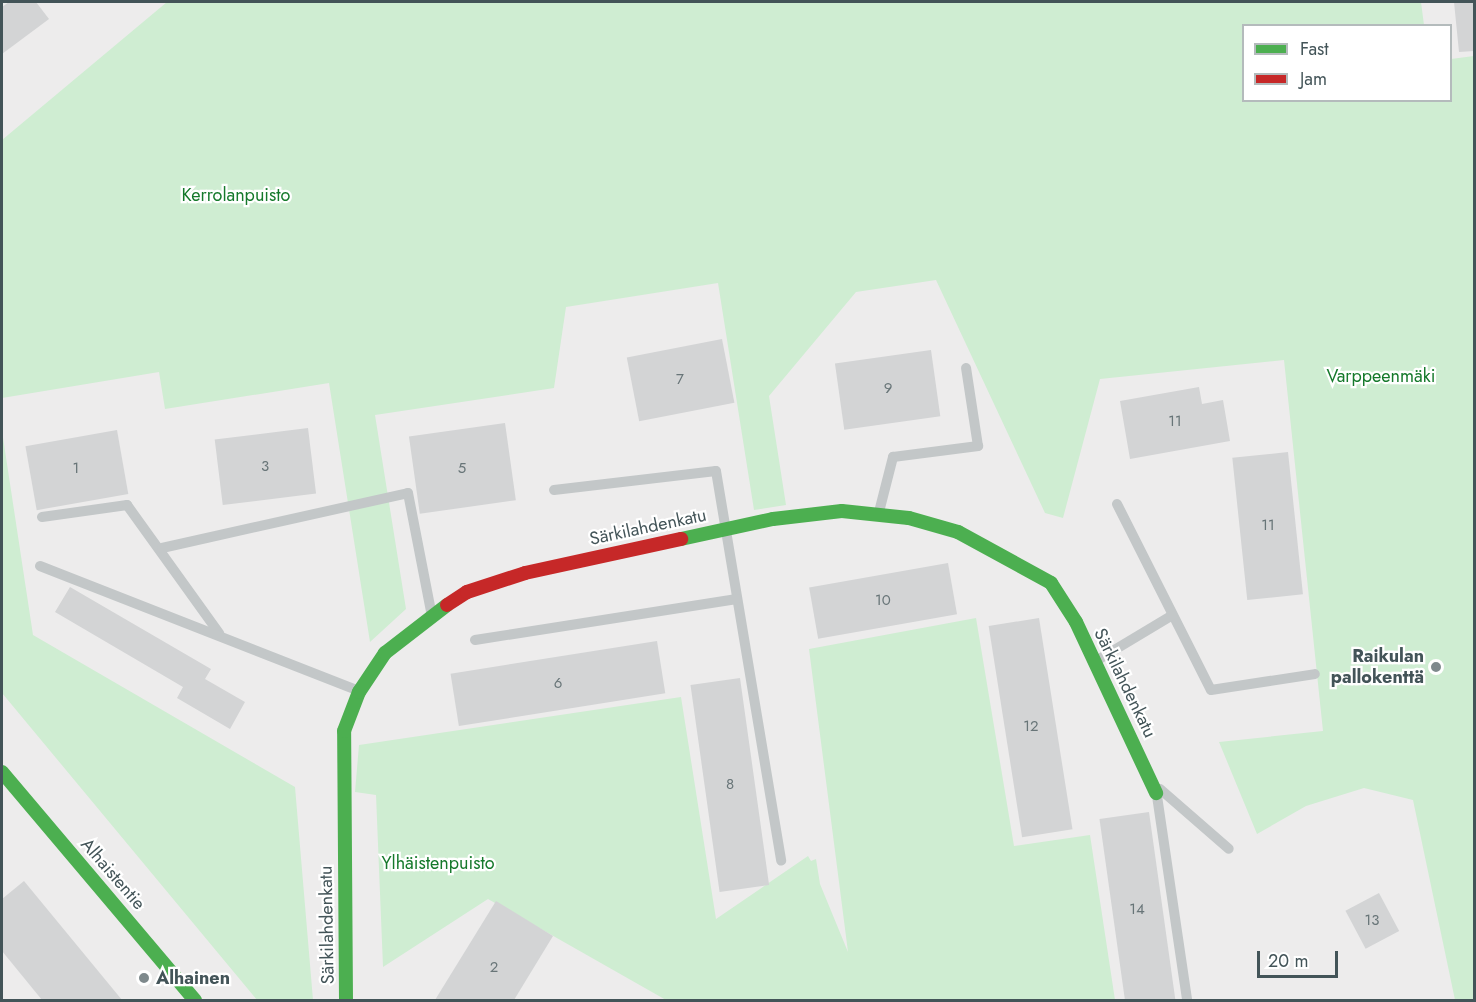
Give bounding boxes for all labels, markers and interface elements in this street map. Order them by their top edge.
legend [1242,24,1452,102]
text: Fast [1300,36,1329,62]
text: Jam [1300,66,1327,92]
park label: Kerrolanpuisto [182,184,290,206]
park label: Varppeenmäki [1327,365,1435,387]
house number: 7 [676,371,684,389]
house number: 9 [884,380,892,398]
house number: 11 [1168,413,1182,431]
house number: 3 [261,458,269,476]
house number: 1 [73,460,79,478]
house number: 5 [458,460,466,478]
street label: Särkilahdenkatu [588,504,708,550]
house number: 11 [1261,517,1275,535]
house number: 10 [875,592,891,610]
street label: Särkilahdenkatu [1089,625,1161,741]
place label: Raikulan pallokenttä [1331,646,1424,688]
marker: Raikulan pallokenttä [1429,660,1443,674]
house number: 6 [554,675,562,693]
house number: 12 [1023,718,1039,736]
house number: 8 [726,776,734,794]
street label: Alhaistentie [76,834,150,914]
park label: Ylhäistenpuisto [381,852,495,874]
street label: Särkilahdenkatu [315,865,339,985]
house number: 14 [1129,901,1145,919]
house number: 13 [1365,912,1379,930]
scale bar [1260,939,1341,977]
text: 20 m [1268,948,1308,974]
house number: 2 [490,959,498,977]
place label: Alhainen [156,967,230,989]
marker: Alhainen [137,971,151,985]

